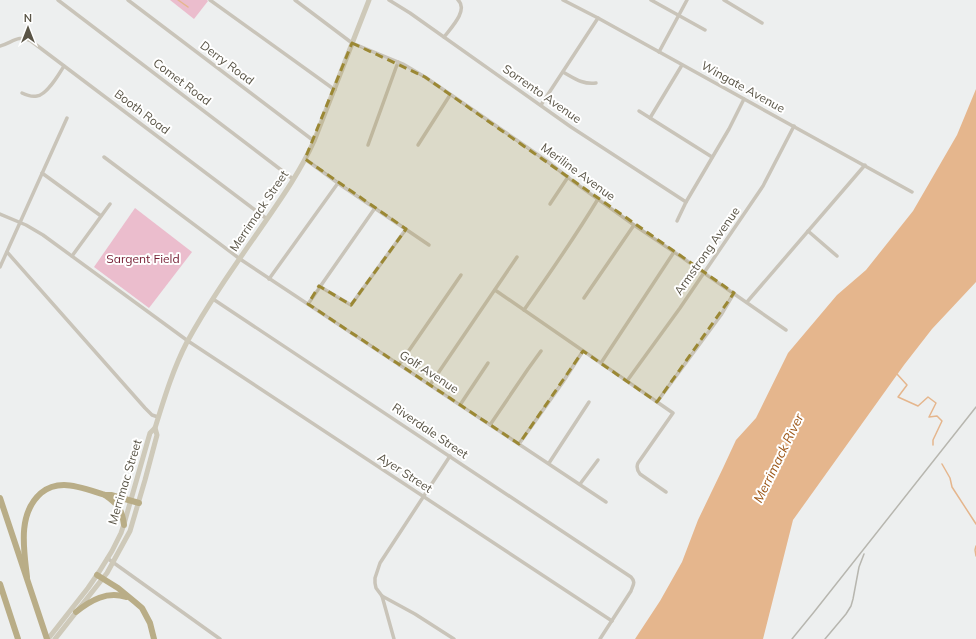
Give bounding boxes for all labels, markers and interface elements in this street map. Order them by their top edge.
north arrow [8,8,48,48]
text: N [24,11,32,25]
street label: Derry Road [197,38,257,88]
street label: Comet Road [150,55,214,108]
street label: Wingate Avenue [699,57,788,116]
street label: Sorrento Avenue [500,61,584,126]
street label: Booth Road [112,86,173,137]
street label: Meriline Avenue [538,140,618,204]
street label: Merrimack Street [226,167,291,254]
street label: Armstrong Avenue [671,204,743,298]
park label: Sargent Field [106,251,180,266]
street label: Golf Avenue [397,347,462,396]
street label: Riverdale Street [389,400,471,462]
water label: Merrimack River [750,410,807,505]
street label: Merrimac Street [104,437,145,526]
street label: Ayer Street [375,449,435,496]

